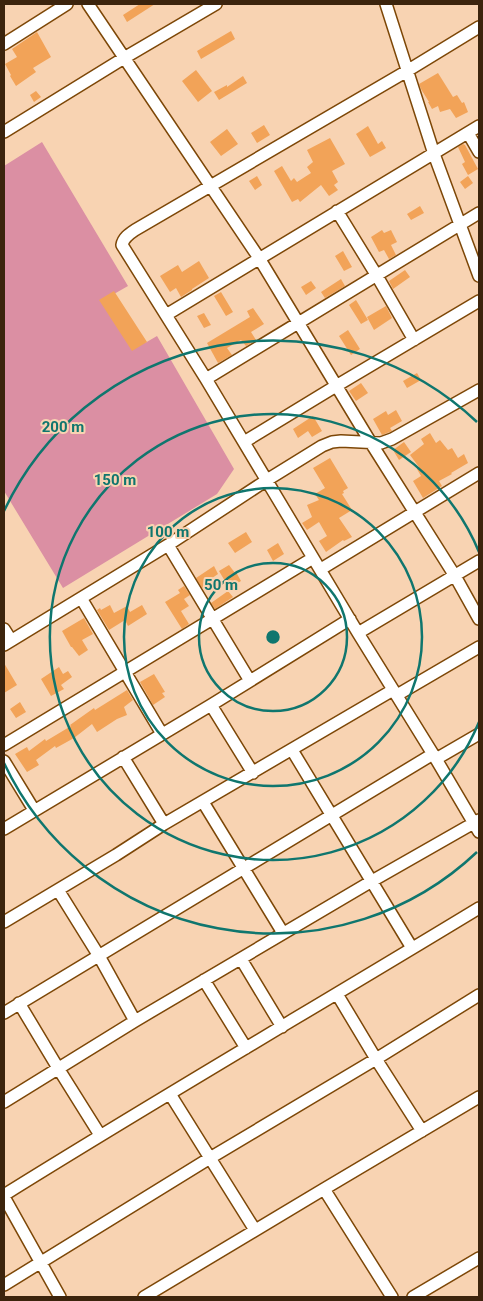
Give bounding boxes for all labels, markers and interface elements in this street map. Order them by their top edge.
text: 200 m [42,418,84,436]
text: 150 m [94,471,136,489]
text: 100 m [147,523,189,541]
text: 50 m [204,576,238,594]
centre of rings [264,628,282,646]

